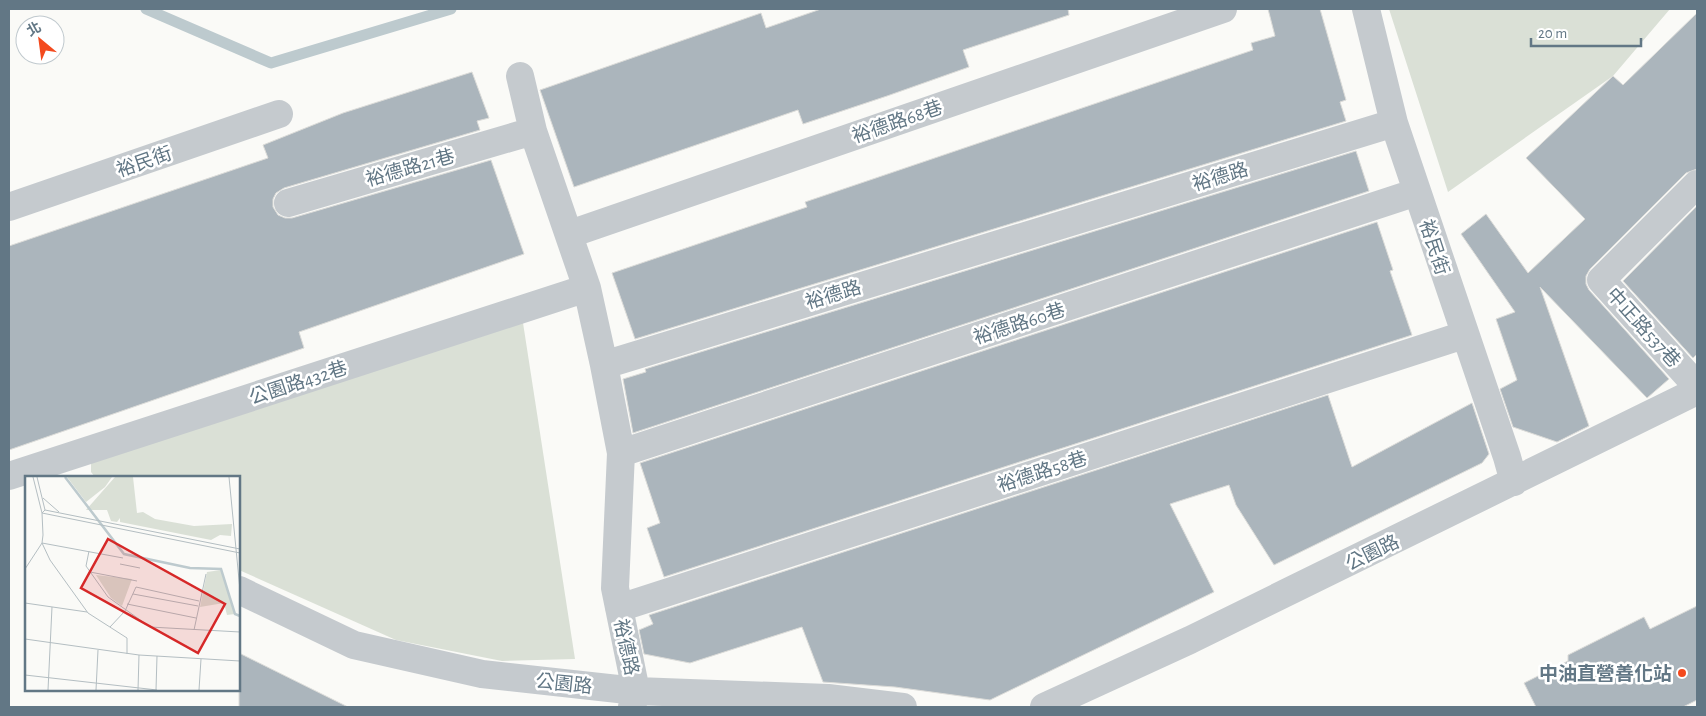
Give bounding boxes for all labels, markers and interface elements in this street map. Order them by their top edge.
north arrow [15,15,65,65]
scale bar [1531,15,1641,47]
text: 北 [24,19,44,39]
text: 20 m [1538,26,1567,41]
street label: 裕德路68巷 [849,96,945,147]
street label: 裕民街 [114,143,175,181]
street label: 裕德路21巷 [363,145,457,190]
street label: 裕德路 [1190,159,1250,195]
street label: 裕民街 [1416,217,1452,278]
street label: 裕德路 [803,277,863,313]
street label: 中正路537巷 [1602,283,1685,371]
street label: 裕德路60巷 [971,299,1068,348]
street label: 公園路432巷 [247,357,350,408]
street label: 裕德路58巷 [995,447,1090,496]
inset map [25,476,240,691]
street label: 公園路 [1342,531,1402,574]
street label: 裕德路 [610,617,642,677]
place label: 中油直營善化站 [1539,663,1672,684]
marker: 中油直營善化站 [1676,667,1688,679]
street label: 公園路 [534,671,593,697]

